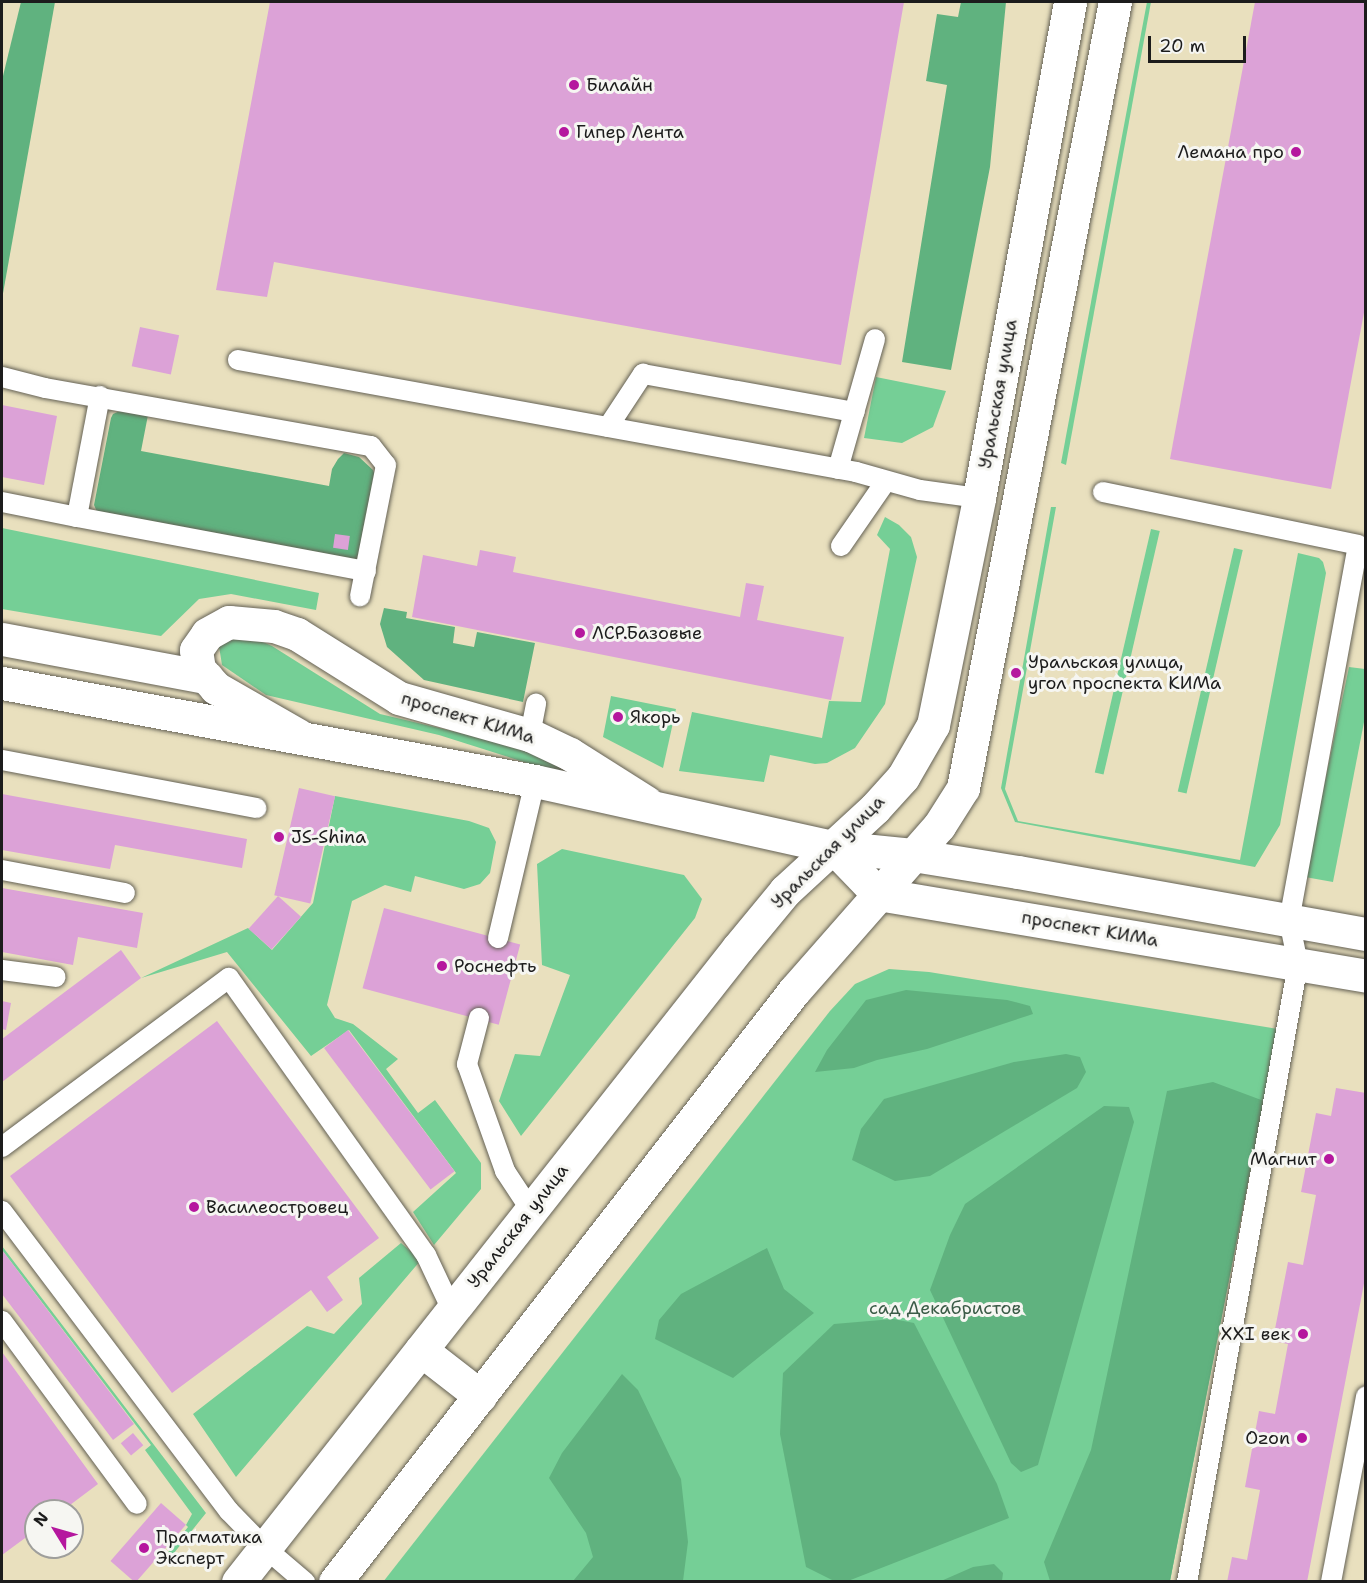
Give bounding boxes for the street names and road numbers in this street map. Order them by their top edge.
street label: Уральская улица [974,318,1022,470]
street label: проспект КИМа [399,687,537,749]
street label: Уральская улица [767,791,889,913]
street label: проспект КИМа [1020,906,1160,952]
street label: Уральская улица [463,1160,573,1292]

